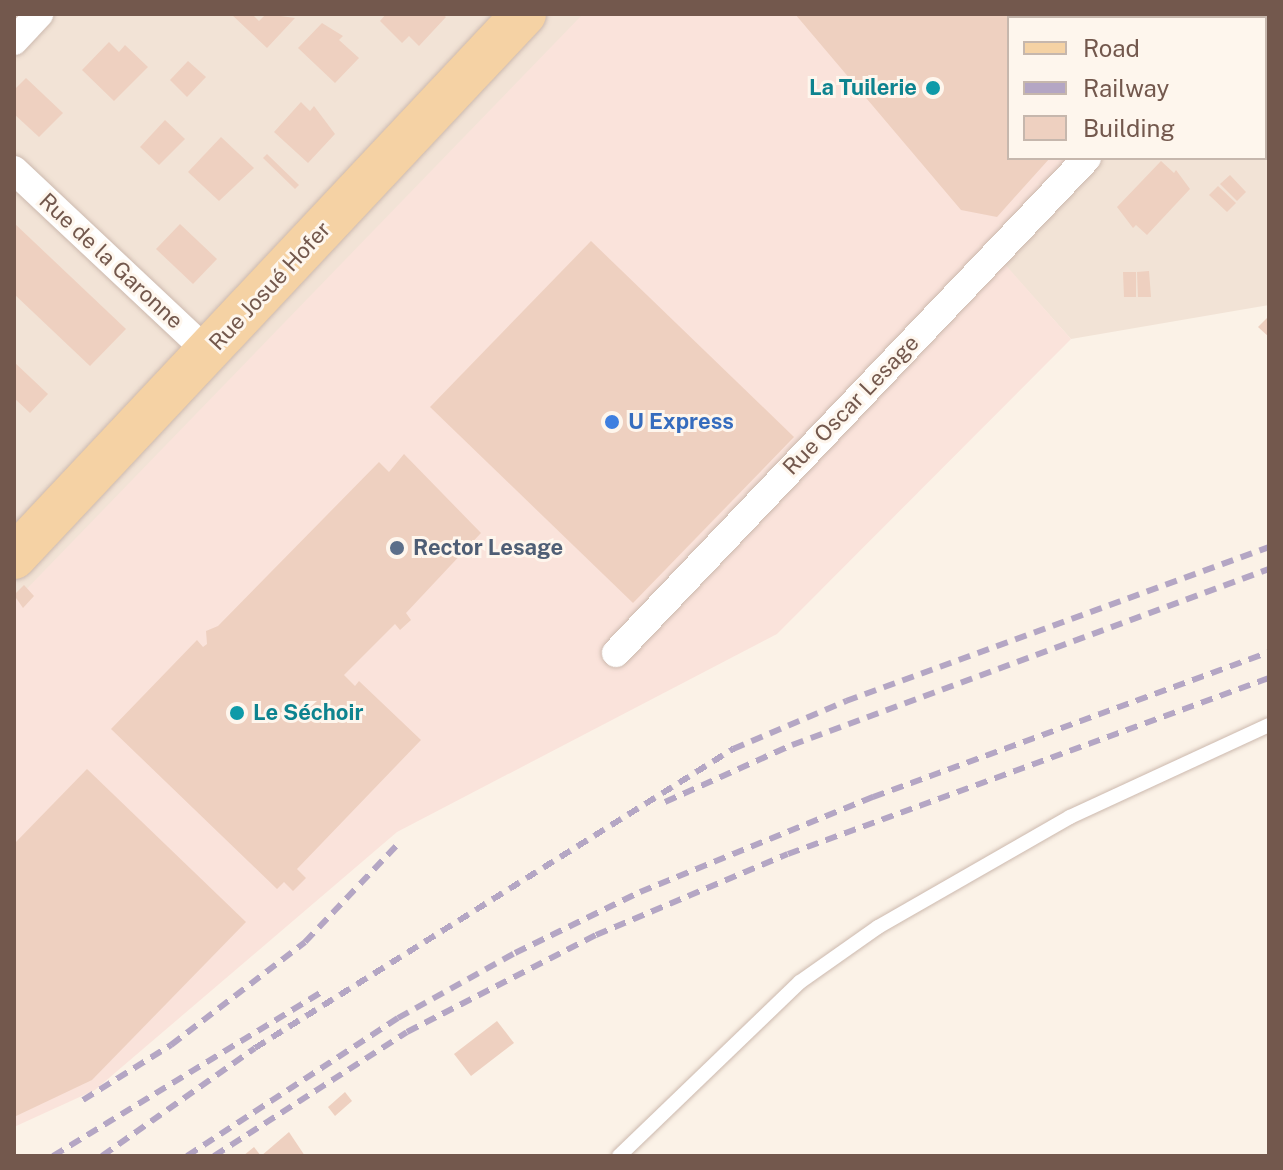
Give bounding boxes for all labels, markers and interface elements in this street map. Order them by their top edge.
legend [1007,16,1267,160]
text: Road [1083,34,1140,62]
text: Railway [1083,74,1169,102]
place label: La Tuilerie [809,75,917,101]
marker: La Tuilerie [924,79,942,97]
text: Building [1083,114,1175,142]
street label: Rue de la Garonne [34,187,188,335]
street label: Rue Josué Hofer [204,216,336,356]
street label: Rue Oscar Lesage [778,330,924,480]
place label: U Express [628,409,734,435]
marker: U Express [603,413,621,431]
place label: Rector Lesage [413,535,563,561]
marker: Rector Lesage [388,539,406,557]
place label: Le Séchoir [253,700,364,726]
marker: Le Séchoir [228,704,246,722]

